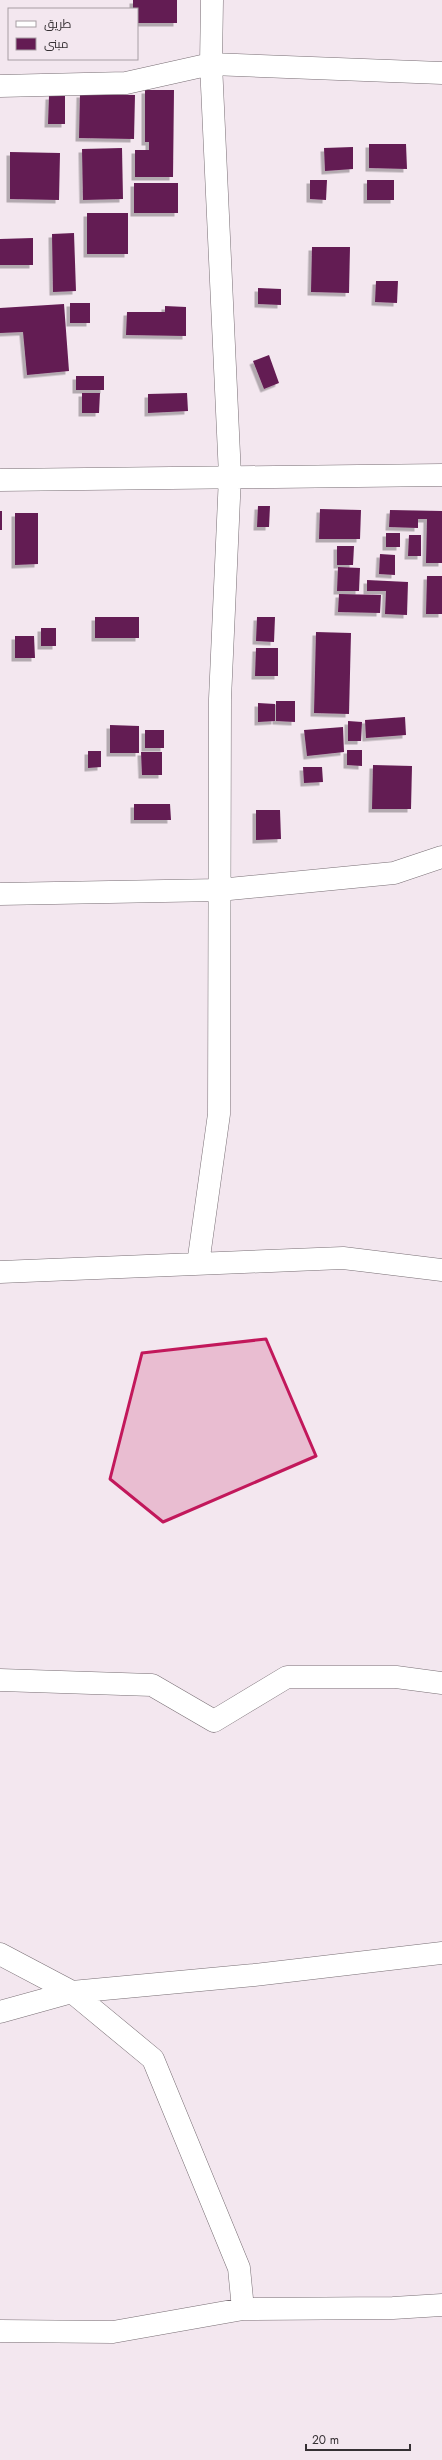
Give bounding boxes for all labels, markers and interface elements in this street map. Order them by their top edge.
legend [8,8,138,60]
text: طريق [44,15,72,33]
text: مبنى [44,35,69,53]
scale bar [306,2426,410,2452]
text: 20 m [312,2431,339,2449]

